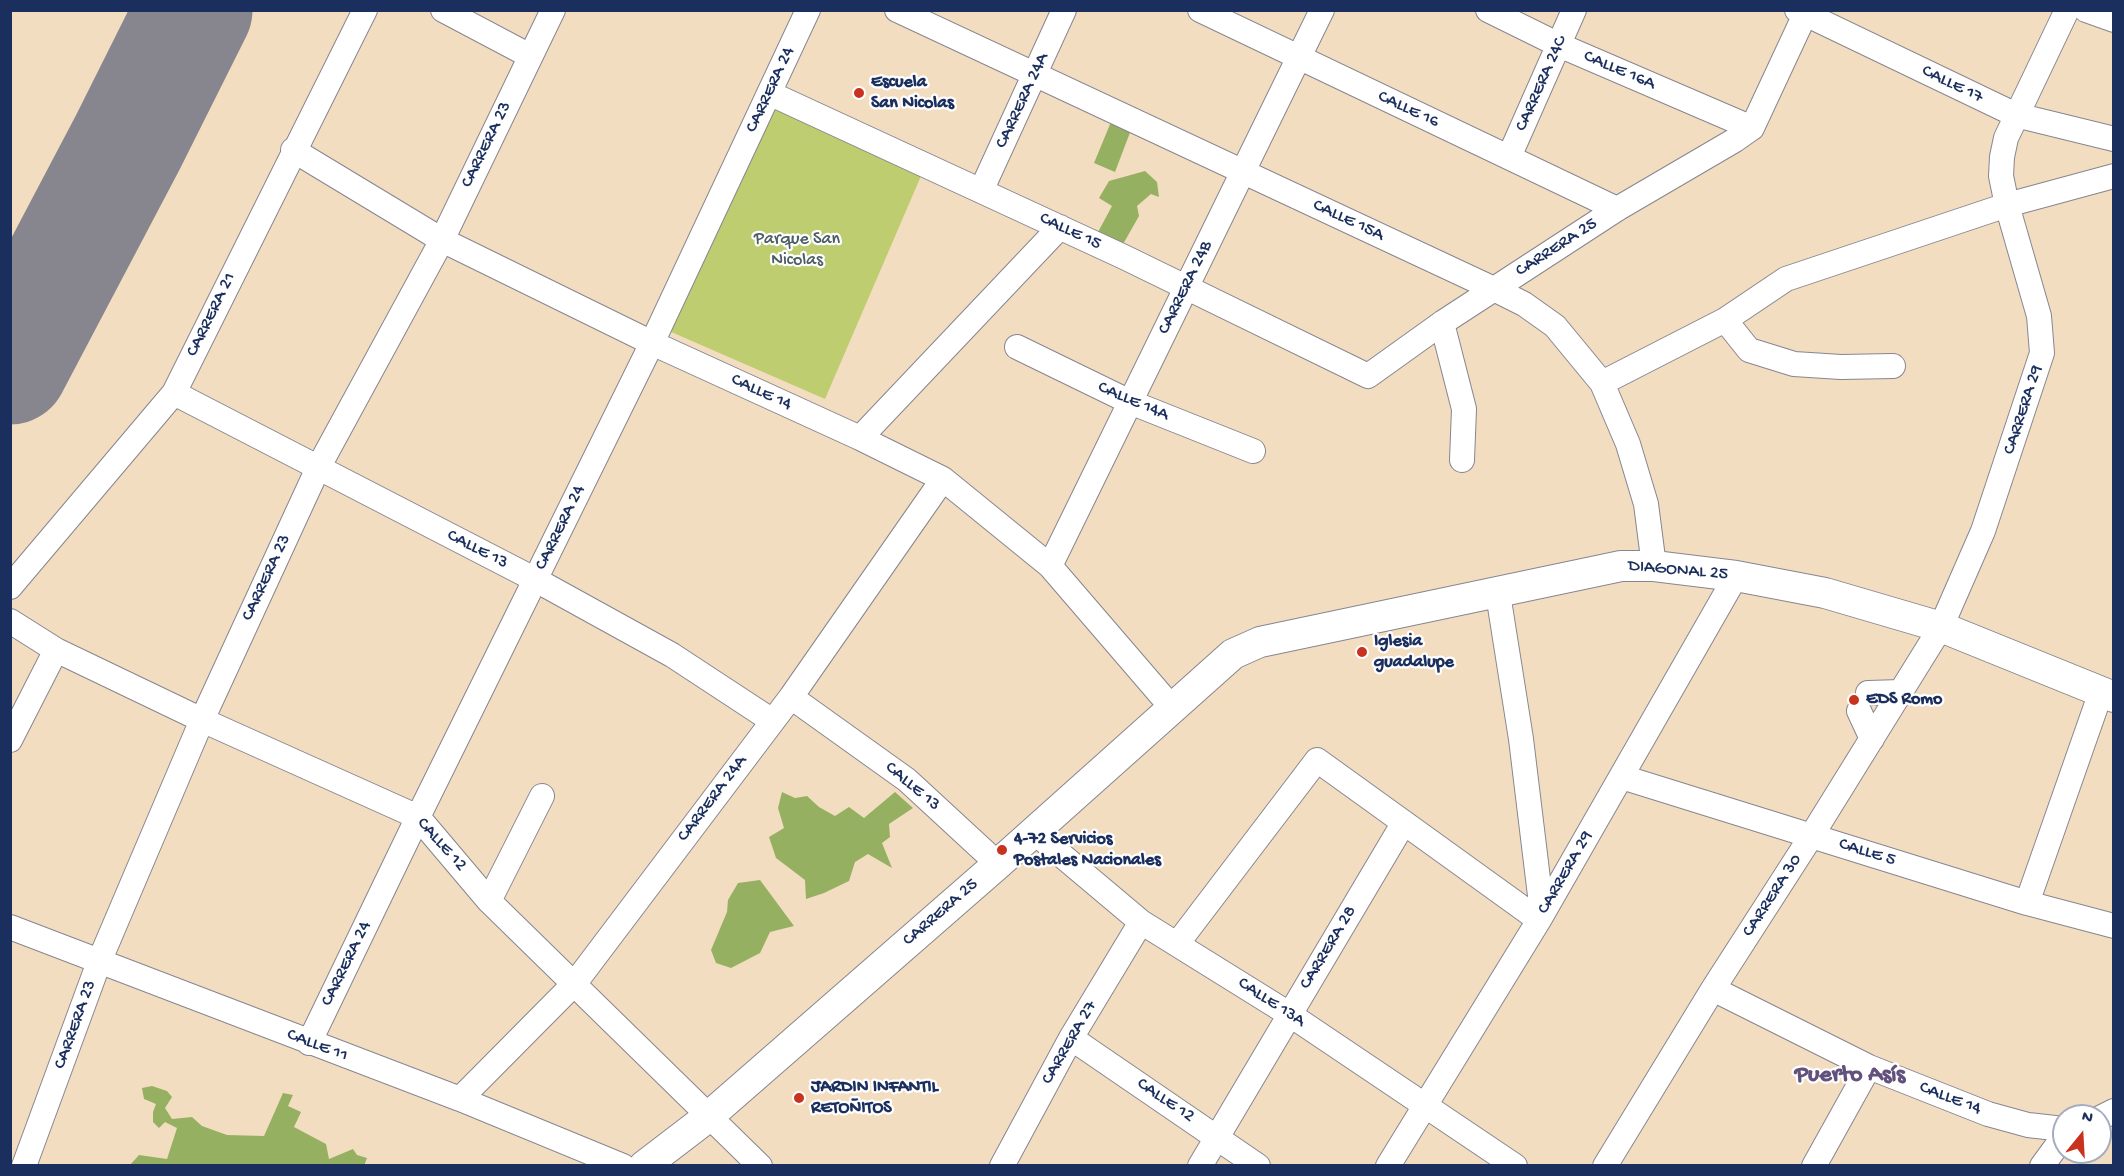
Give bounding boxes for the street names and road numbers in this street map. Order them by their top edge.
street label: CARRERA 24C [1511,33,1573,135]
street label: CARRERA 24 [742,44,800,136]
street label: CALLE 16A [1580,46,1658,96]
street label: CARRERA 24A [992,50,1054,152]
street label: CALLE 17 [1918,61,1986,109]
street label: CALLE 16 [1374,86,1442,134]
street label: CARRERA 23 [457,99,517,191]
street label: CALLE 15A [1309,195,1387,247]
street label: CALLE 15 [1036,208,1104,256]
street label: CARRERA 25 [1512,214,1602,282]
street label: CARRERA 24B [1154,238,1218,338]
street label: CARRERA 21 [182,269,242,361]
street label: CARRERA 29 [1999,363,2049,457]
street label: CALLE 14 [727,370,795,416]
street label: CALLE 14A [1094,377,1172,427]
street label: CARRERA 24 [531,482,591,574]
street label: CALLE 13 [443,525,511,575]
street label: CARRERA 23 [238,531,296,625]
street label: DIAGONAL 25 [1627,556,1729,586]
street label: CARRERA 24A [673,751,753,847]
street label: CALLE 13 [880,758,944,816]
street label: CALLE 12 [411,814,471,876]
street label: CARRERA 29 [1533,828,1599,918]
street label: CALLE 5 [1836,834,1898,872]
street label: CARRERA 30 [1738,851,1808,941]
street label: CARRERA 25 [899,874,983,952]
street label: CARRERA 28 [1296,902,1362,994]
street label: CARRERA 24 [317,918,377,1010]
street label: CALLE 13A [1233,973,1309,1033]
street label: CARRERA 23 [50,978,102,1072]
street label: CARRERA 27 [1037,997,1103,1089]
street label: CALLE 11 [283,1025,351,1067]
street label: CALLE 12 [1132,1074,1198,1128]
street label: CALLE 14 [1916,1077,1984,1121]

